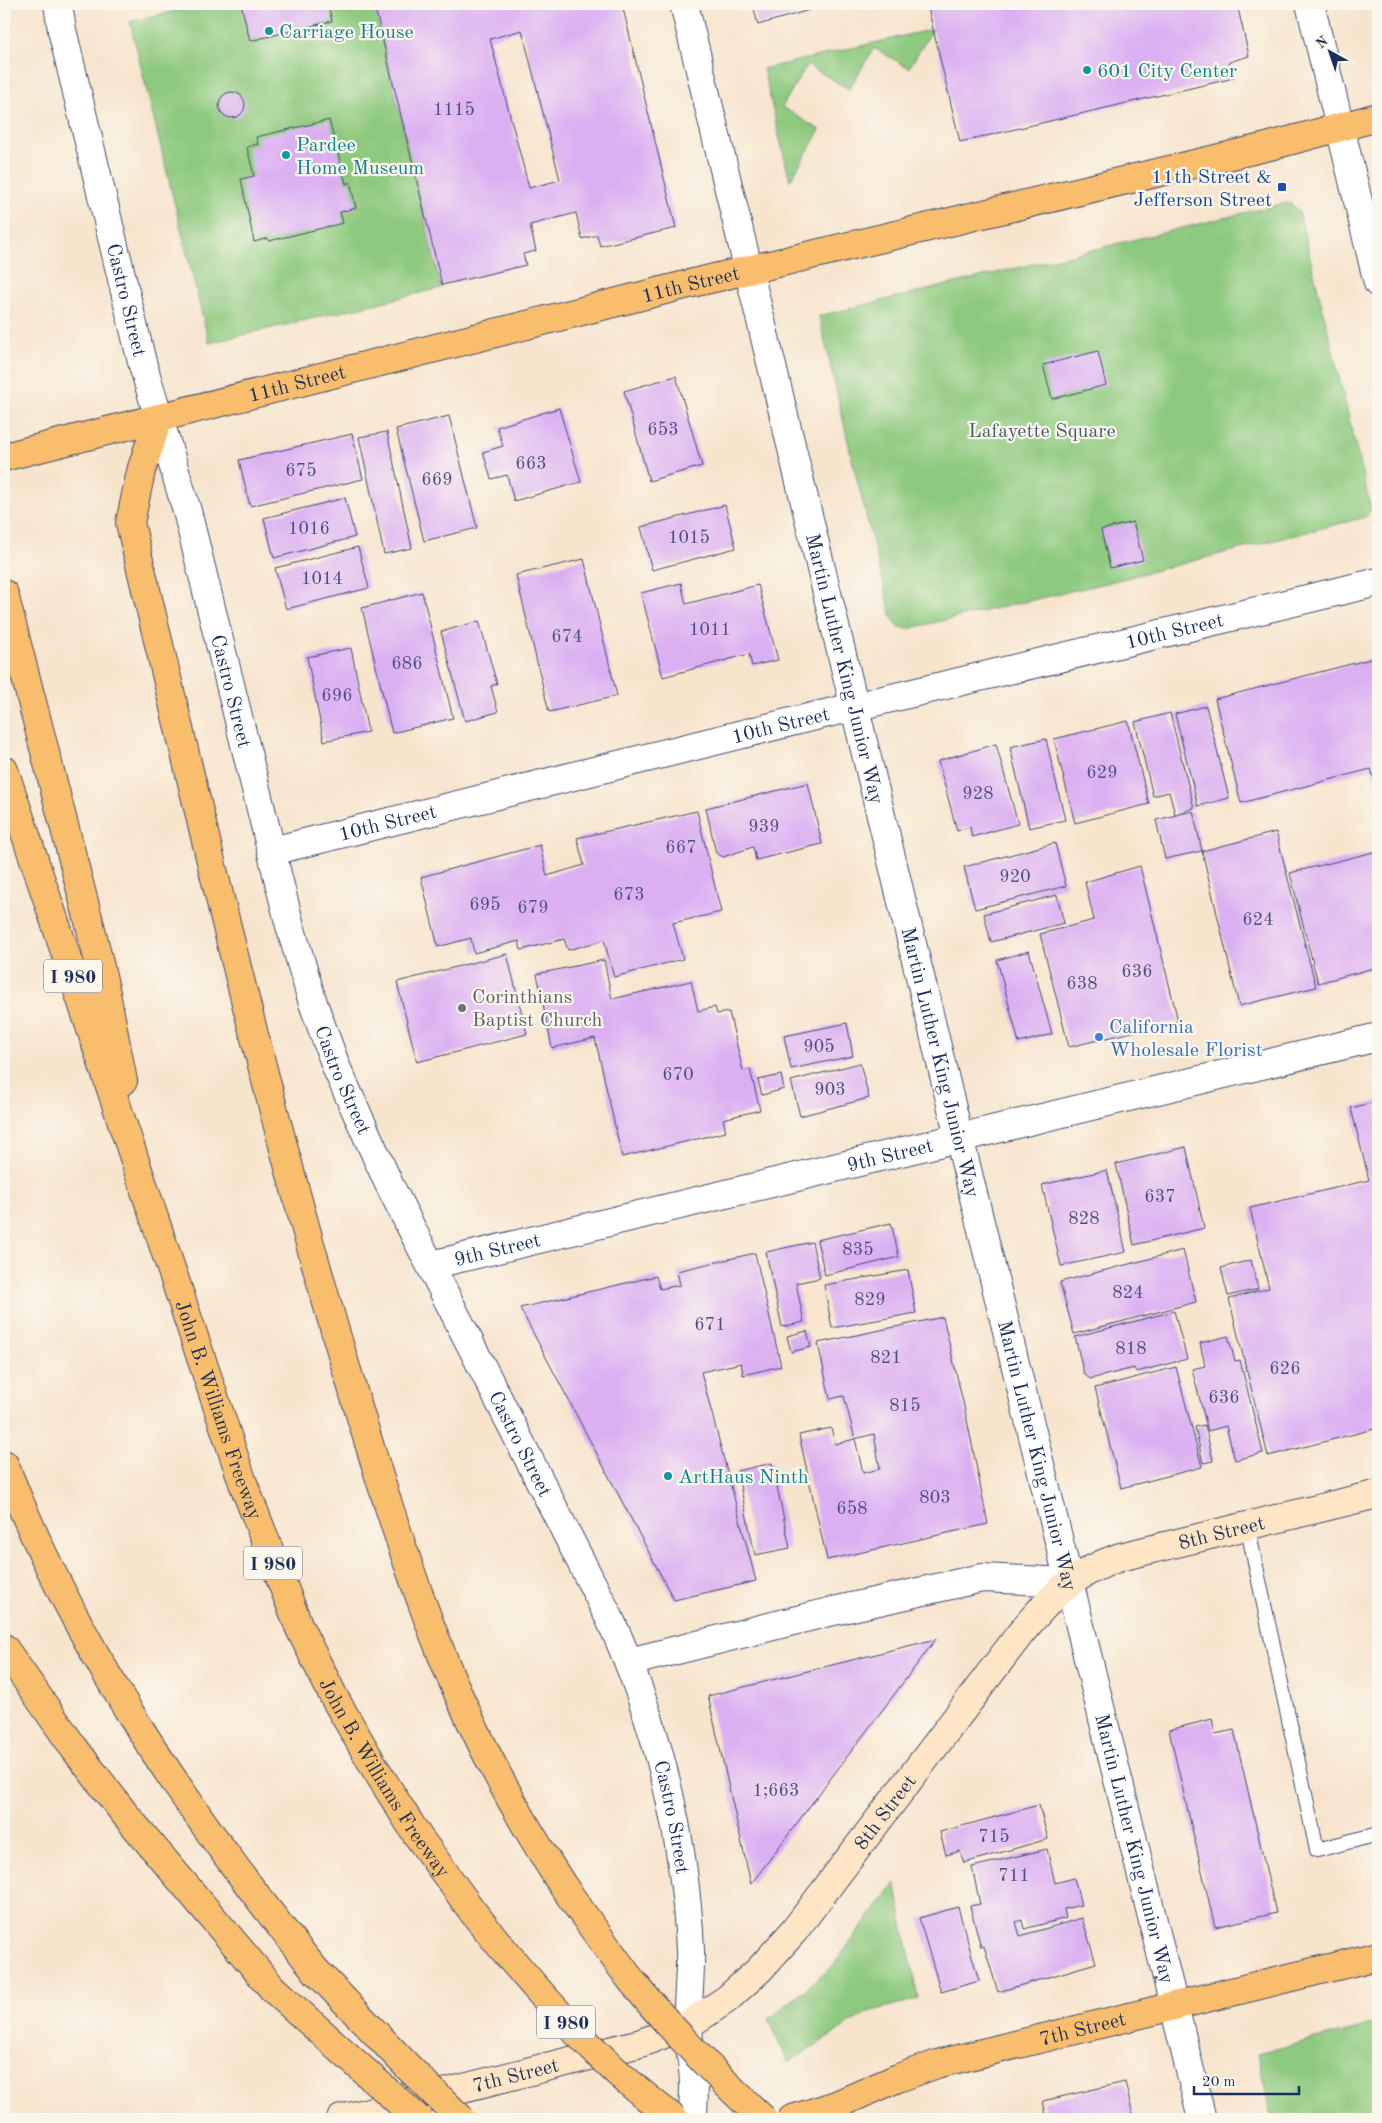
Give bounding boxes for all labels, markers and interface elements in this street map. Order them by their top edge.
place label: Carriage House [279,23,414,43]
marker: Carriage House [263,25,275,37]
north arrow [1304,28,1354,78]
text: N [1314,34,1331,52]
place label: 601 City Center [1097,62,1237,82]
marker: 601 City Center [1081,64,1093,76]
house number: 1115 [433,101,475,119]
place label: Pardee Home Museum [296,136,424,179]
marker: Pardee Home Museum [280,149,292,161]
place label: 11th Street & Jefferson Street [1133,168,1272,211]
marker: 11th Street & Jefferson Street [1276,181,1288,193]
street label: Castro Street [102,242,148,359]
street label: 11th Street [640,264,742,307]
street label: 11th Street [246,363,348,407]
house number: 653 [647,421,679,439]
park label: Lafayette Square [968,422,1116,442]
house number: 663 [515,455,547,473]
house number: 675 [285,462,317,480]
house number: 669 [421,471,453,489]
house number: 1016 [288,520,330,538]
house number: 1015 [668,529,710,547]
street label: Martin Luther King Junior Way [801,532,886,807]
house number: 1014 [301,570,343,588]
street label: 10th Street [1124,611,1226,654]
house number: 1011 [689,621,731,639]
house number: 674 [551,628,583,646]
street label: Castro Street [206,633,253,750]
house number: 686 [391,655,423,673]
house number: 696 [321,687,353,705]
street label: 10th Street [730,705,832,748]
house number: 629 [1086,764,1118,782]
house number: 928 [962,785,994,803]
street label: 10th Street [337,802,439,846]
house number: 939 [748,818,780,836]
house number: 667 [665,839,697,857]
house number: 920 [999,868,1031,886]
house number: 673 [613,886,645,904]
house number: 695 [469,896,501,914]
house number: 679 [517,899,549,917]
house number: 624 [1242,911,1274,929]
street label: Martin Luther King Junior Way [896,925,982,1200]
road number: I 980 [44,959,102,992]
house number: 636 [1121,963,1153,981]
house number: 638 [1066,975,1098,993]
place label: Corinthians Baptist Church [472,988,603,1031]
marker: Corinthians Baptist Church [456,1002,468,1014]
place label: California Wholesale Florist [1109,1018,1263,1061]
street label: Castro Street [310,1024,373,1138]
marker: California Wholesale Florist [1093,1031,1105,1043]
house number: 905 [803,1038,835,1056]
house number: 670 [662,1066,694,1084]
house number: 903 [814,1081,846,1099]
street label: 9th Street [845,1136,936,1176]
house number: 637 [1144,1188,1176,1206]
house number: 828 [1068,1210,1100,1228]
street label: 9th Street [452,1231,543,1271]
house number: 835 [842,1241,874,1259]
house number: 824 [1112,1284,1144,1302]
house number: 829 [854,1291,886,1309]
street label: John B. Williams Freeway [171,1298,265,1523]
house number: 671 [694,1316,726,1334]
street label: Martin Luther King Junior Way [993,1319,1079,1594]
house number: 818 [1115,1340,1147,1358]
house number: 821 [870,1349,902,1367]
house number: 626 [1269,1360,1301,1378]
street label: Castro Street [484,1388,554,1501]
house number: 636 [1208,1389,1240,1407]
house number: 815 [889,1397,921,1415]
place label: ArtHaus Ninth [678,1468,809,1488]
marker: ArtHaus Ninth [662,1470,674,1482]
house number: 803 [919,1489,951,1507]
house number: 658 [836,1500,868,1518]
street label: 8th Street [1177,1514,1267,1554]
road number: I 980 [244,1546,302,1580]
street label: John B. Williams Freeway [314,1676,453,1882]
street label: Martin Luther King Junior Way [1090,1712,1176,1987]
street label: Castro Street [649,1758,691,1875]
street label: 8th Street [852,1772,921,1854]
house number: 1;663 [753,1782,799,1800]
house number: 715 [978,1828,1010,1846]
house number: 711 [998,1867,1030,1885]
road number: I 980 [537,2005,595,2038]
street label: 7th Street [1038,2010,1128,2051]
street label: 7th Street [471,2056,561,2097]
scale bar [1194,2063,1300,2095]
text: 20 m [1202,2075,1236,2090]

